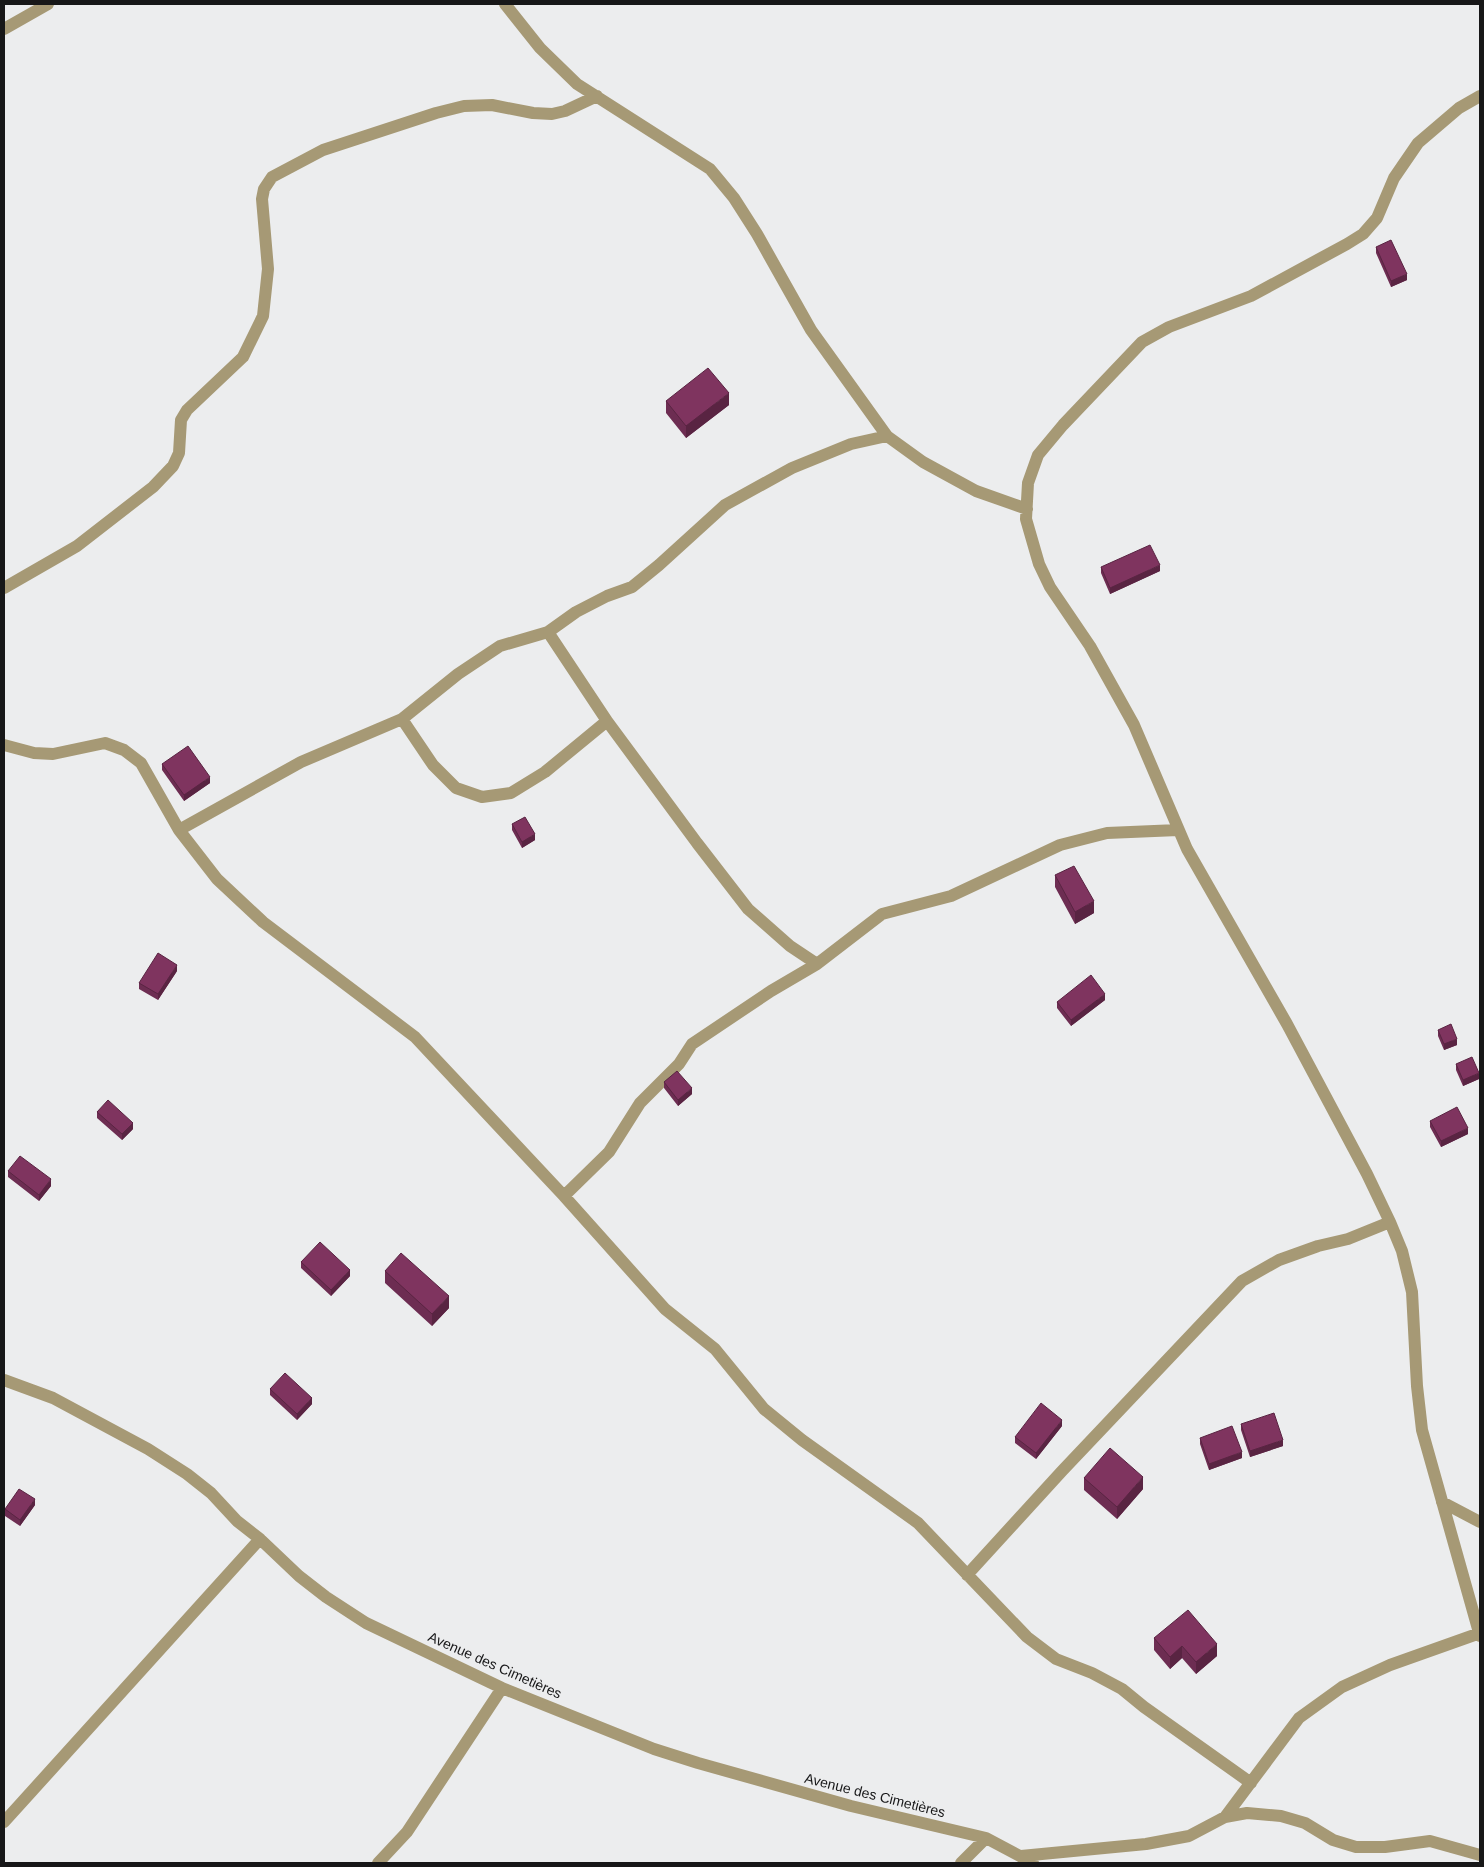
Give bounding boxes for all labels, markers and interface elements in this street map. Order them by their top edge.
street label: Avenue des Cimetières [426,1628,564,1702]
street label: Avenue des Cimetières [803,1770,947,1820]

